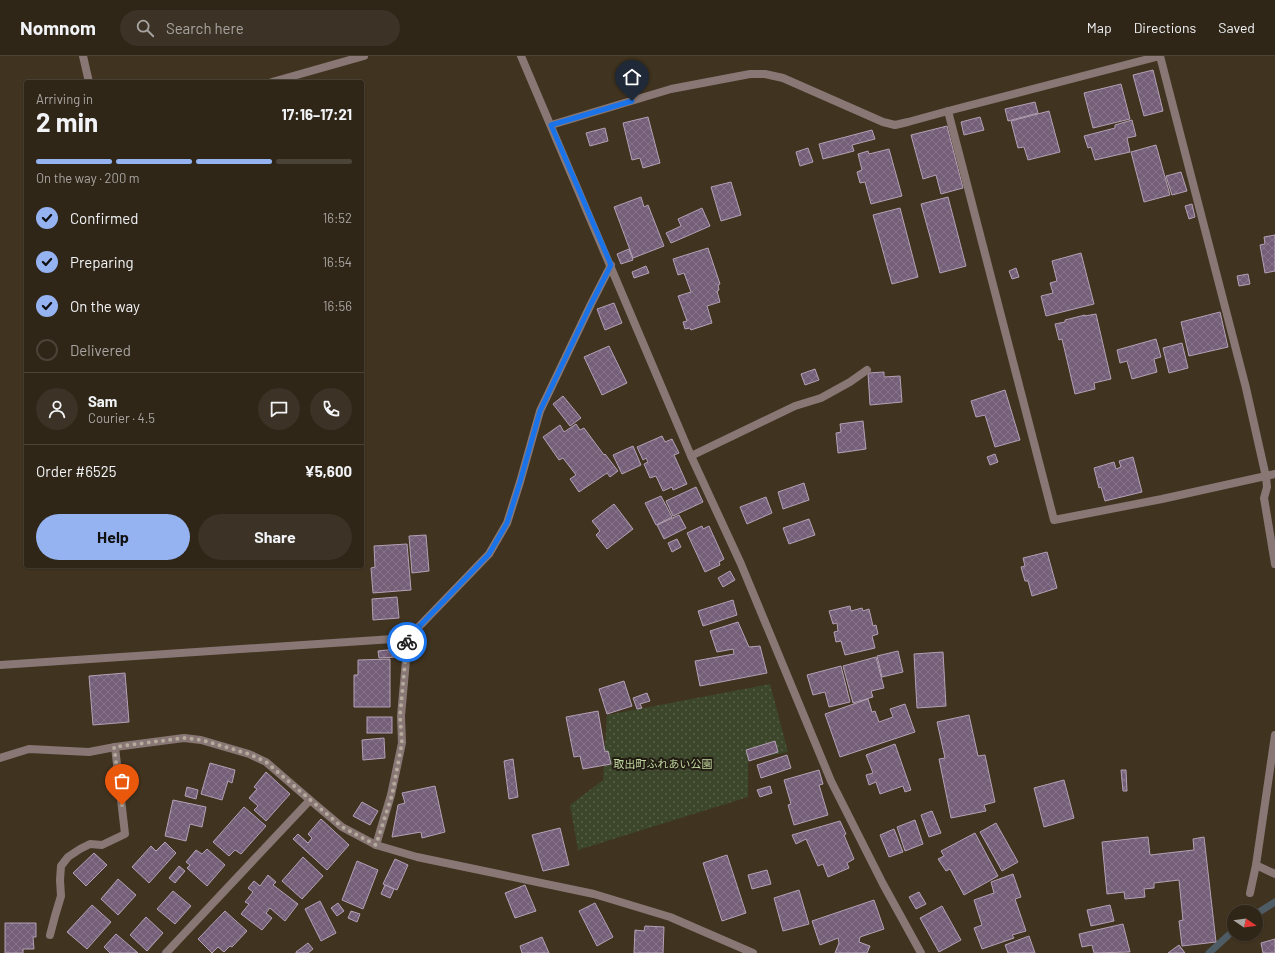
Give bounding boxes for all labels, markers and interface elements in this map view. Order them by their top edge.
search box [120,10,400,46]
text: Nomnom [20,16,96,39]
icon: search [134,17,156,39]
text: Search here [166,19,244,37]
text: Map [1087,19,1112,36]
text: Directions [1134,19,1196,36]
text: Saved [1218,19,1255,36]
pin [615,60,649,101]
icon: home [621,66,643,88]
text: Arriving in [36,91,93,107]
text: 17:16–17:21 [281,105,352,123]
text: 2 min [36,106,98,137]
text: On the way · 200 m [36,170,140,186]
icon: check [36,207,58,229]
text: Confirmed [70,209,138,227]
text: 16:52 [323,210,352,226]
icon: check [36,251,58,273]
text: Preparing [70,253,134,271]
text: 16:54 [323,254,352,270]
icon: check [36,295,58,317]
text: On the way [70,297,140,315]
text: 16:56 [323,298,352,314]
text: Delivered [70,341,131,359]
button: person [36,388,78,430]
button: chat [258,388,300,430]
button: phone [310,388,352,430]
text: Sam [88,392,117,410]
text: Courier · 4.5 [88,410,155,426]
text: Order #6525 [36,462,116,480]
text: ¥5,600 [304,462,352,480]
button: Help [36,514,190,560]
button: Share [198,514,352,560]
courier [387,622,427,662]
icon: bike [396,631,418,653]
park label: 取出町ふれあい公園 [614,757,713,770]
pin [105,764,139,805]
icon: bag [111,770,133,792]
north arrow [1227,905,1263,941]
map controls [1227,905,1263,941]

